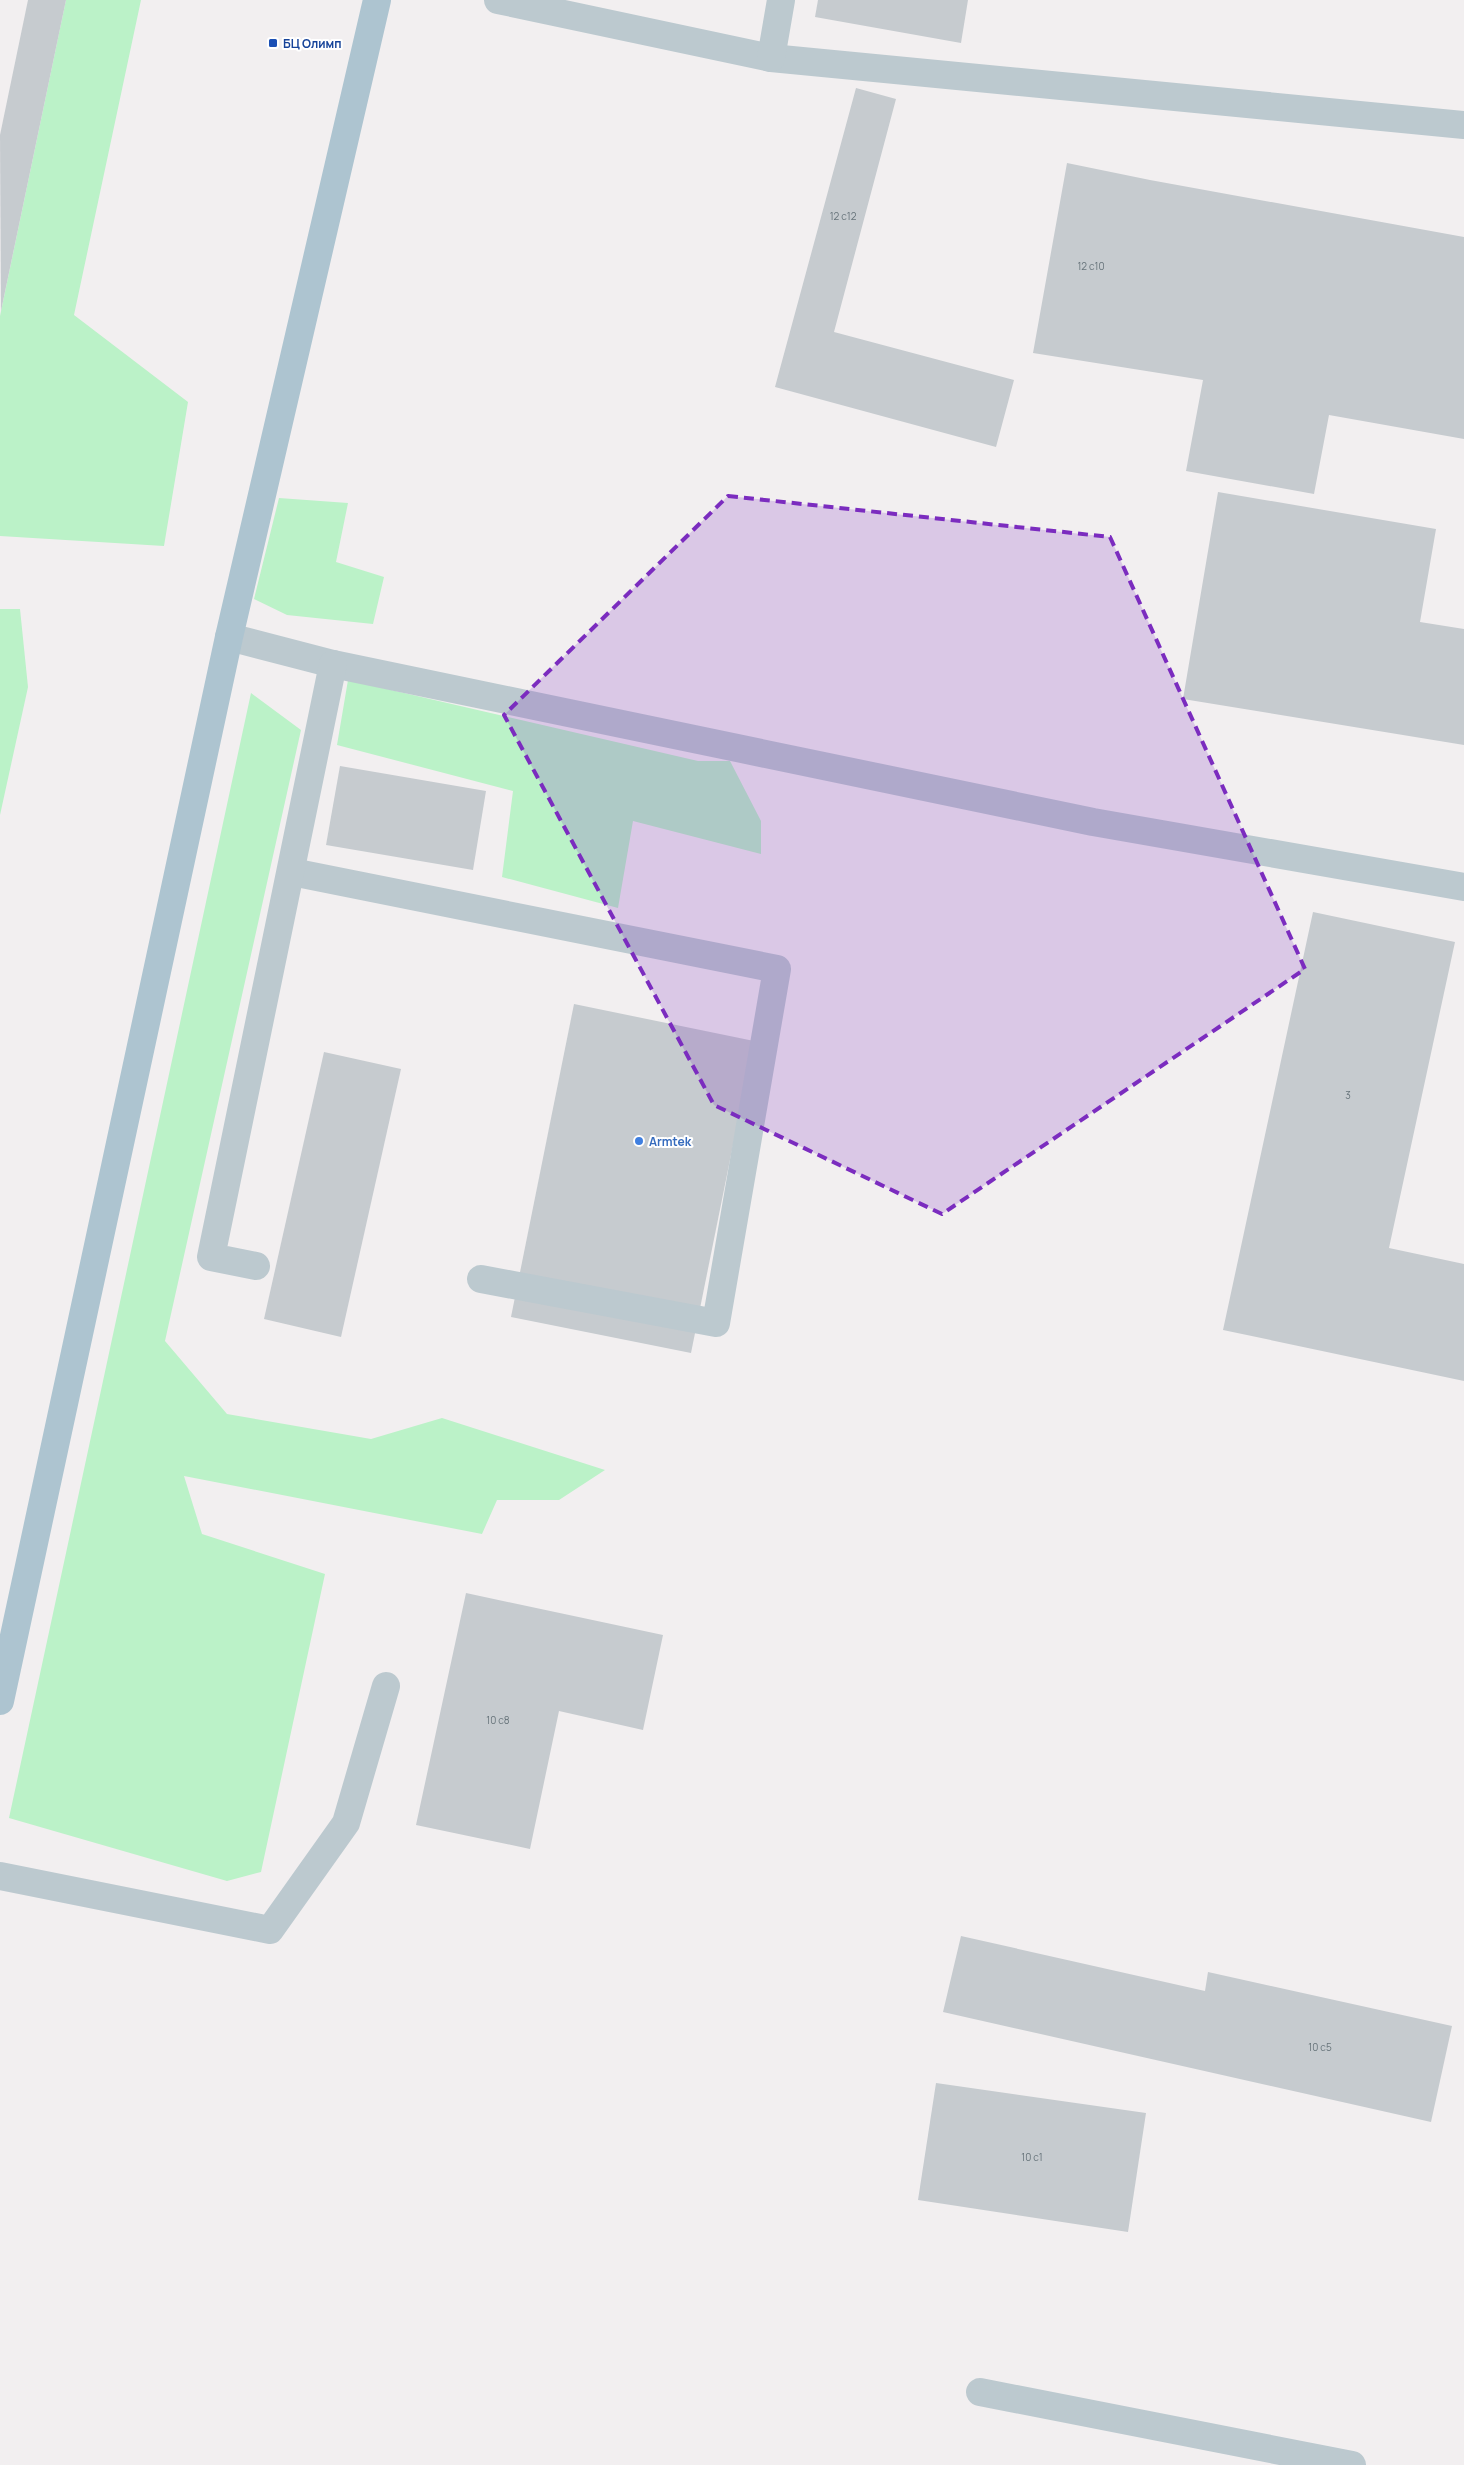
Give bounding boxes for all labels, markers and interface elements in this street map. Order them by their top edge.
place label: БЦ Олимп [283,35,342,52]
marker: БЦ Олимп [267,37,279,49]
house number: 12 с12 [830,209,857,223]
house number: 12 с10 [1077,259,1105,273]
house number: 3 [1345,1088,1351,1102]
place label: Armtek [649,1133,692,1150]
marker: Armtek [633,1135,645,1147]
house number: 10 с8 [486,1713,510,1727]
house number: 10 с5 [1308,2040,1332,2054]
house number: 10 с1 [1021,2150,1043,2164]

